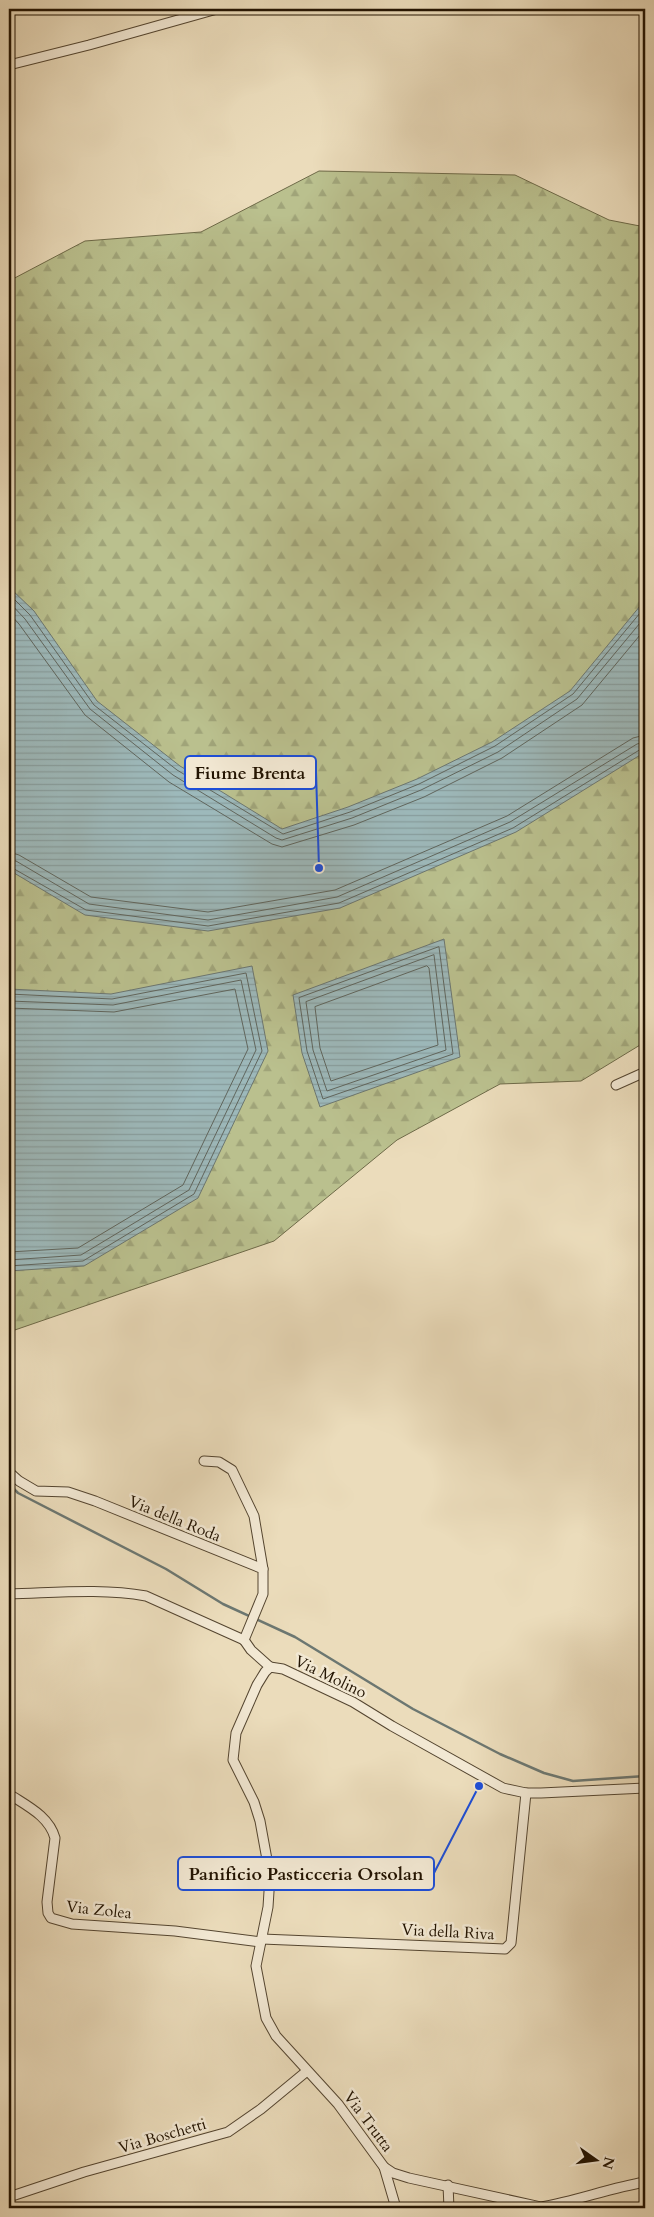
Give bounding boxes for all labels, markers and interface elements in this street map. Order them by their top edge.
callout: Fiume Brenta [185,756,316,789]
text: Fiume Brenta [195,761,305,786]
street label: Via della Roda [125,1490,224,1547]
street label: Via Molino [291,1650,371,1704]
callout: Panificio Pasticceria Orsolan [178,1857,434,1890]
text: Panificio Pasticceria Orsolan [188,1862,424,1887]
street label: Via Zolea [65,1896,133,1924]
street label: Via della Riva [401,1919,495,1945]
street label: Via Trutta [338,2087,398,2157]
street label: Via Boschetti [116,2113,209,2159]
north arrow [572,2134,622,2184]
text: N [597,2155,619,2171]

